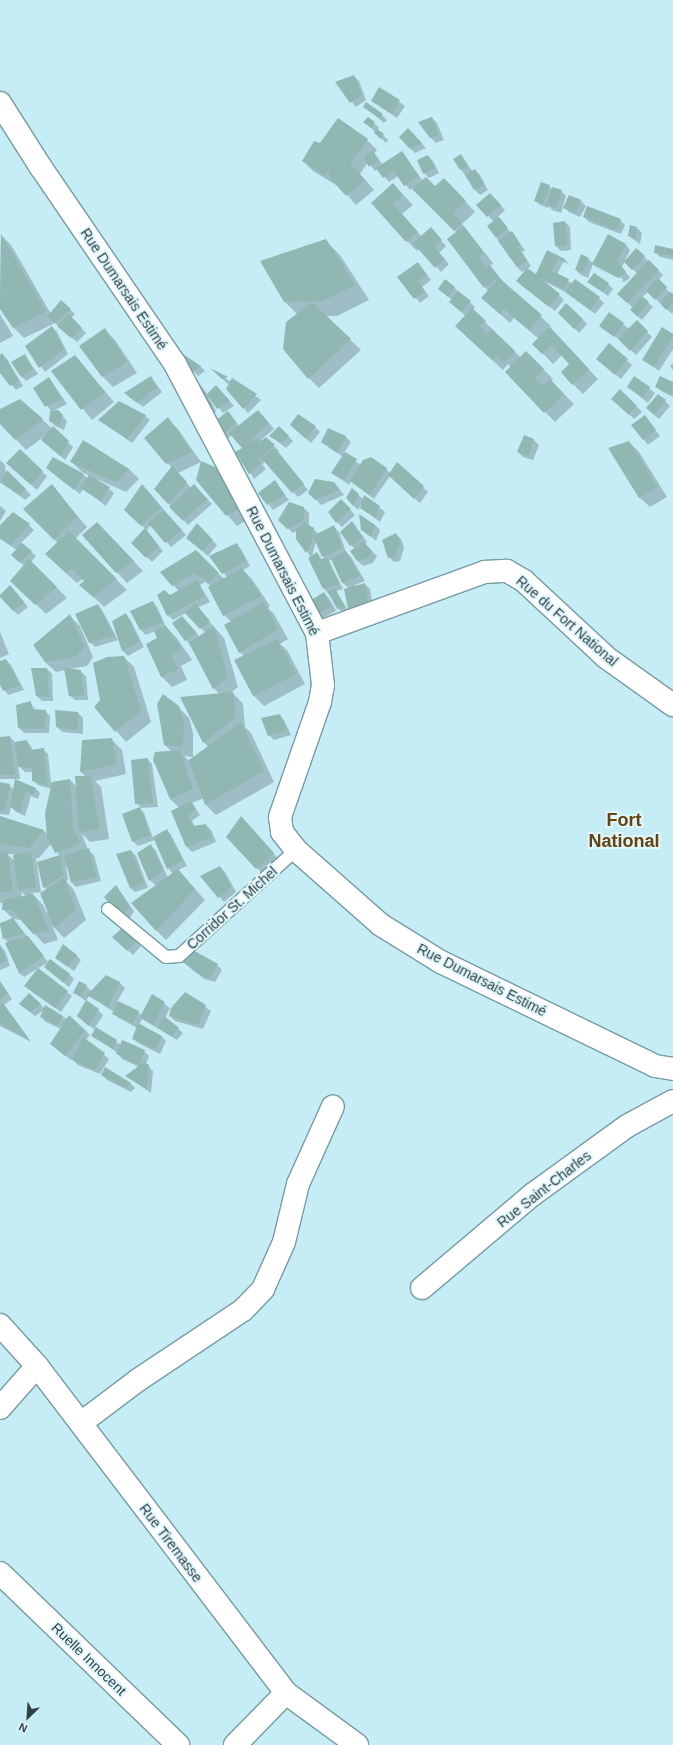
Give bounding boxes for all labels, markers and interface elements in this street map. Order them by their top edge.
street label: Rue Dumarsais Estimé [77,225,171,353]
street label: Rue Dumarsais Estimé [243,503,323,639]
street label: Rue du Fort National [513,572,621,670]
district label: Fort National [588,810,660,852]
street label: Corridor St. Michel [183,863,281,953]
street label: Rue Dumarsais Estimé [414,940,550,1020]
street label: Rue Saint-Charles [494,1147,594,1231]
street label: Rue Tiremasse [136,1500,206,1586]
street label: Ruelle Innocent [48,1619,130,1699]
north arrow [8,1697,48,1737]
text: N [17,1721,29,1735]

